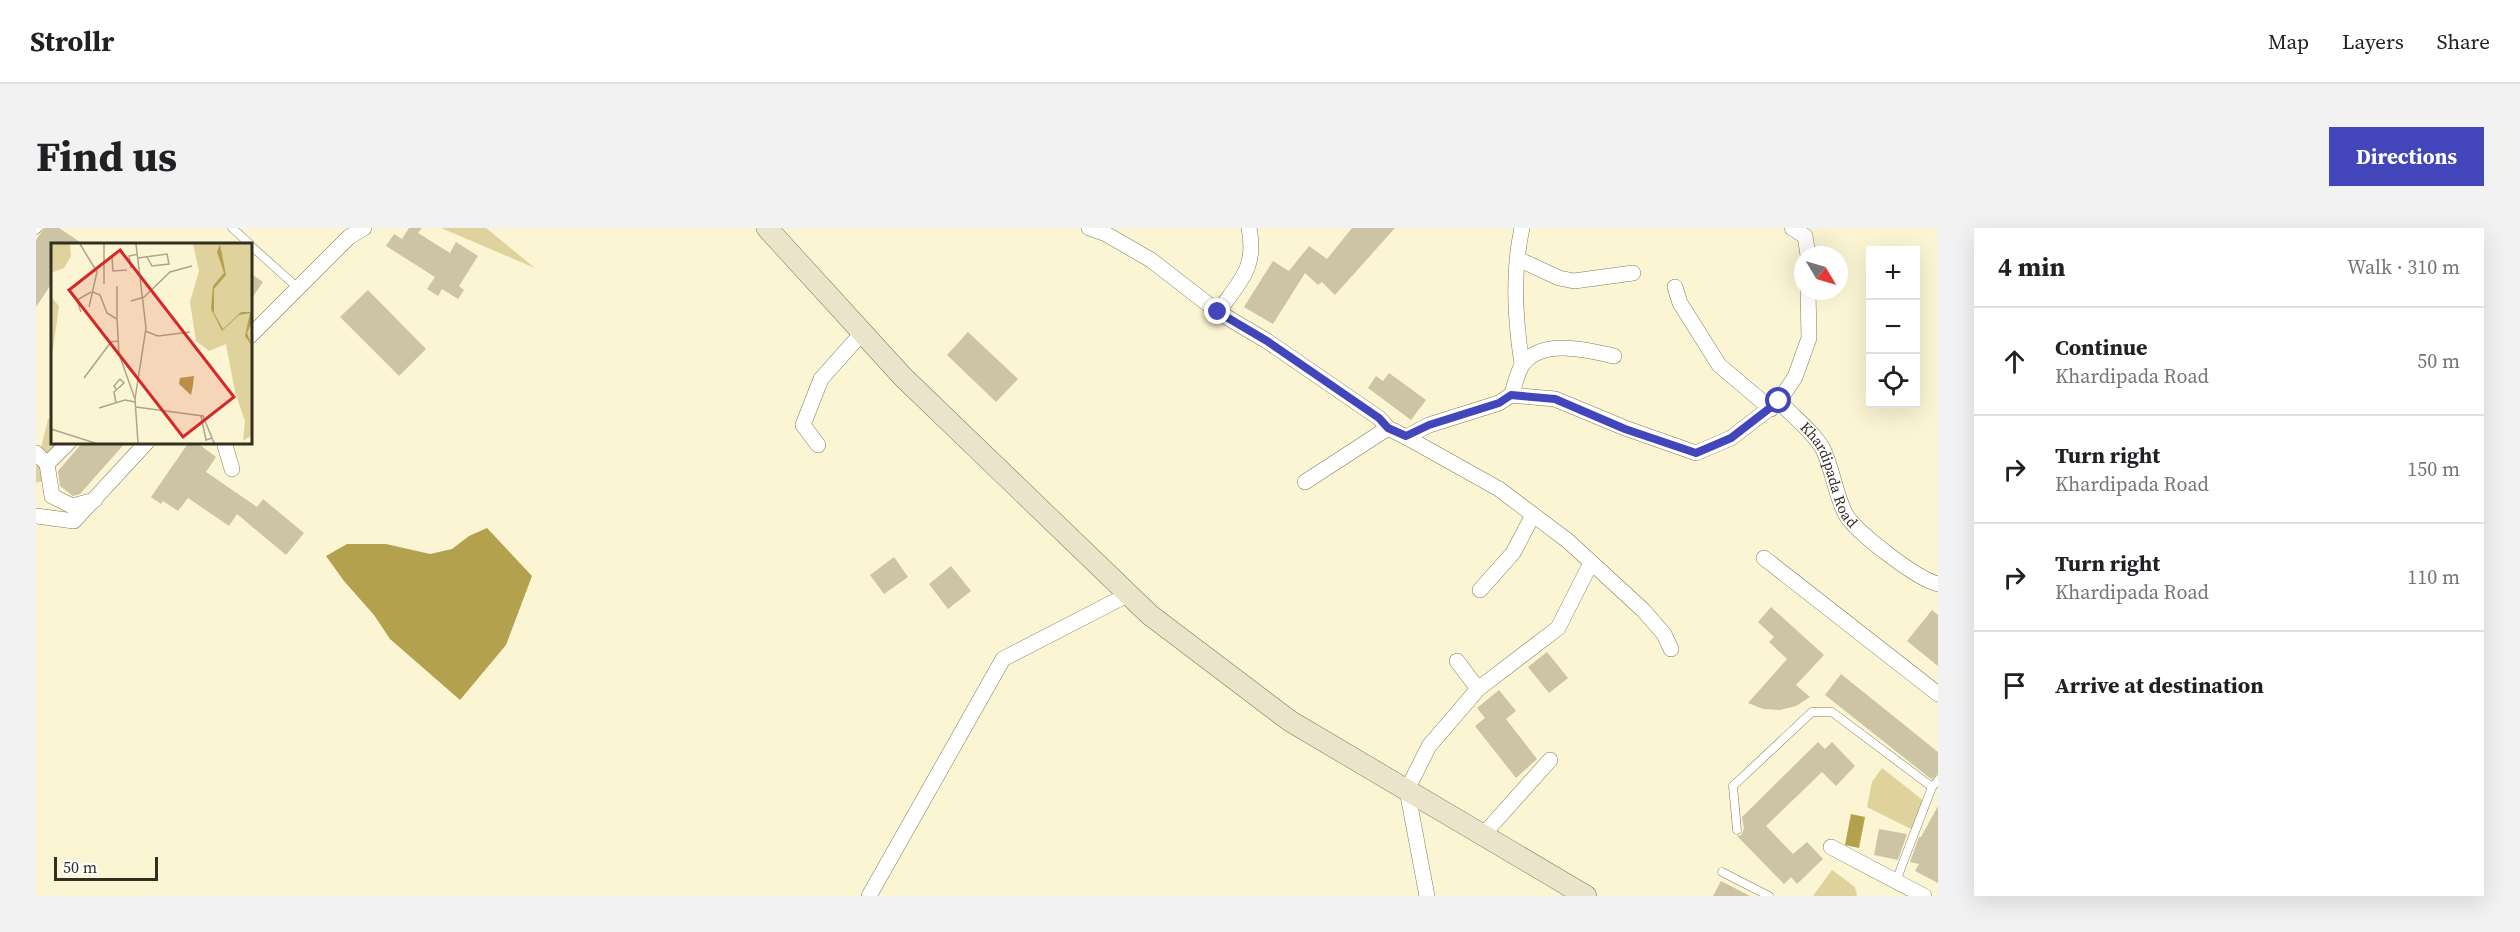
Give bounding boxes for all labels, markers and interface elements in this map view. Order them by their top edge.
text: Strollr [30,22,114,60]
text: Map [2268,27,2309,56]
text: Layers [2342,27,2404,56]
text: Share [2437,27,2490,56]
text: Find us [36,127,177,185]
button: Directions [2329,127,2484,186]
inset map [51,243,252,444]
north arrow [1794,246,1848,300]
map controls [1866,246,1920,408]
button: + [1866,246,1920,300]
text: 4 min [1998,249,2065,285]
text: Walk · 310 m [2347,253,2460,281]
route end [1204,298,1230,324]
button: − [1866,300,1920,354]
text: Continue [2055,332,2148,362]
icon: ahead [1998,345,2031,378]
text: 50 m [2417,347,2460,375]
button: locate [1866,354,1920,408]
text: Khardipada Road [2055,362,2209,390]
route start [1765,387,1791,413]
street label: Khardipada Road [1796,417,1863,533]
text: Turn right [2055,440,2160,470]
icon: right [1998,453,2031,486]
text: 150 m [2407,455,2460,483]
text: Khardipada Road [2055,470,2209,498]
text: Turn right [2055,548,2160,578]
icon: right [1998,561,2031,594]
text: 110 m [2407,563,2460,591]
text: Khardipada Road [2055,578,2209,606]
icon: arrive [1998,669,2031,702]
text: Arrive at destination [2055,670,2264,700]
scale bar [54,854,158,882]
text: 50 m [63,856,97,878]

